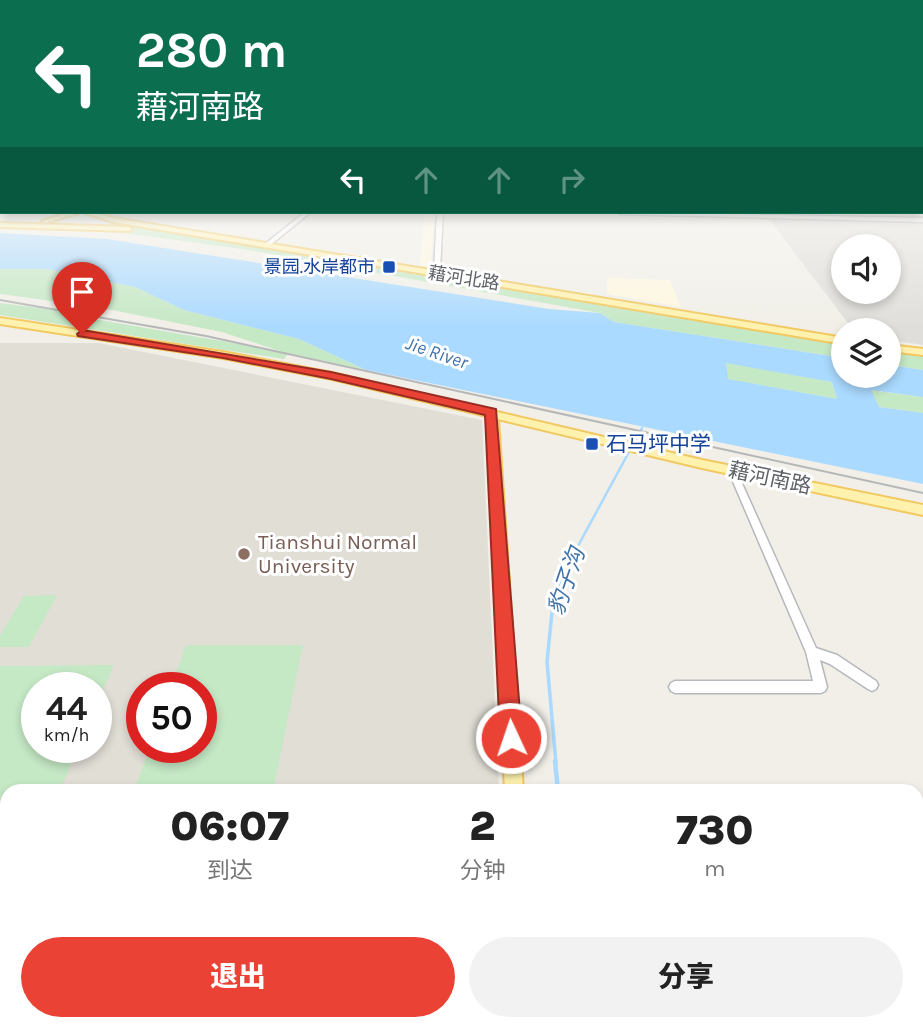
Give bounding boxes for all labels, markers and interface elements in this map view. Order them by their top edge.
text: 280 m [136,22,287,79]
icon: left [21,28,112,119]
text: 藉河南路 [136,89,264,126]
icon: left [334,161,372,199]
icon: ahead [407,161,445,199]
icon: ahead [480,161,518,199]
icon: right [553,161,591,199]
map controls [831,234,901,388]
button: sound [831,234,901,304]
place label: 景园.水岸都市 [264,256,375,278]
marker: 景园.水岸都市 [381,259,397,275]
pin [52,262,112,334]
street label: 藉河北路 [427,262,501,294]
icon: arrive [63,273,101,311]
button: layers [831,318,901,388]
water label: Jie River [403,332,472,374]
place label: 石马坪中学 [606,432,711,456]
marker: 石马坪中学 [584,436,600,452]
street label: 藉河南路 [726,458,814,498]
place label: Tianshui Normal University [258,530,417,578]
water label: 豹子沟 [542,541,591,618]
marker: Tianshui Normal University [236,546,252,562]
speed limit sign: 50 [126,672,217,763]
text: 44 [46,688,87,729]
position arrow [474,701,548,775]
text: km/h [44,724,89,746]
text: 06:07 [170,801,289,851]
text: 2 [469,801,496,851]
text: 730 [676,805,754,855]
text: m [704,855,725,882]
text: 到达 [207,857,253,884]
text: 分钟 [459,857,505,884]
button: 退出 [21,937,455,1017]
button: 分享 [469,937,903,1017]

